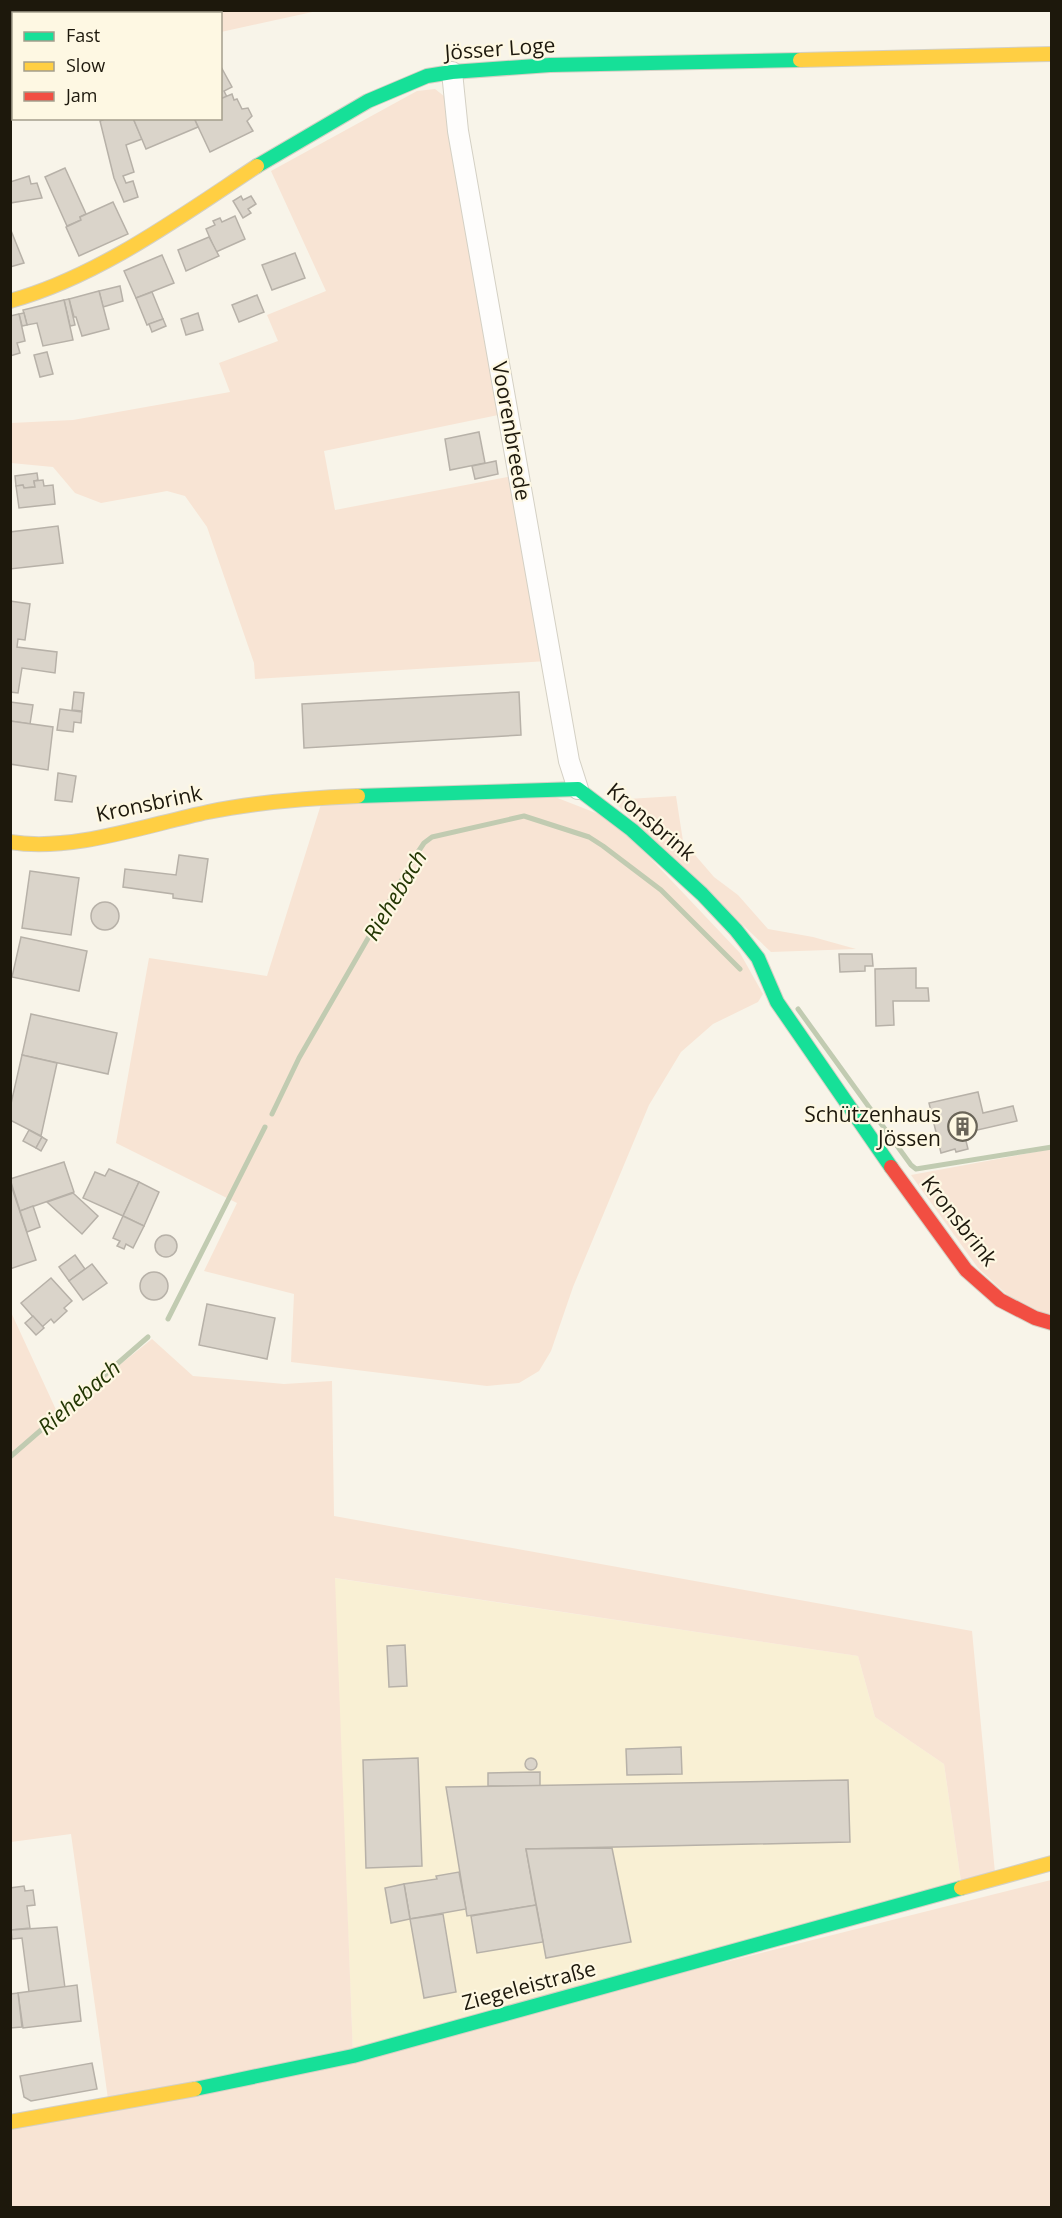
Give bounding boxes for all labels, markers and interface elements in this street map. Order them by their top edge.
legend [12,12,222,120]
text: Fast [66,23,100,47]
street label: Jösser Loge [442,30,556,66]
text: Slow [66,53,105,77]
text: Jam [64,83,98,107]
street label: Voorenbreede [486,359,538,503]
street label: Kronsbrink [601,776,702,867]
street label: Kronsbrink [93,778,204,828]
water label: Riehebach [355,844,433,945]
place label: Schützenhaus Jössen [804,1100,941,1152]
building icon: Schützenhaus Jössen [946,1111,978,1143]
street label: Kronsbrink [916,1169,1004,1271]
water label: Riehebach [31,1352,126,1441]
street label: Ziegeleistraße [459,1954,599,2016]

